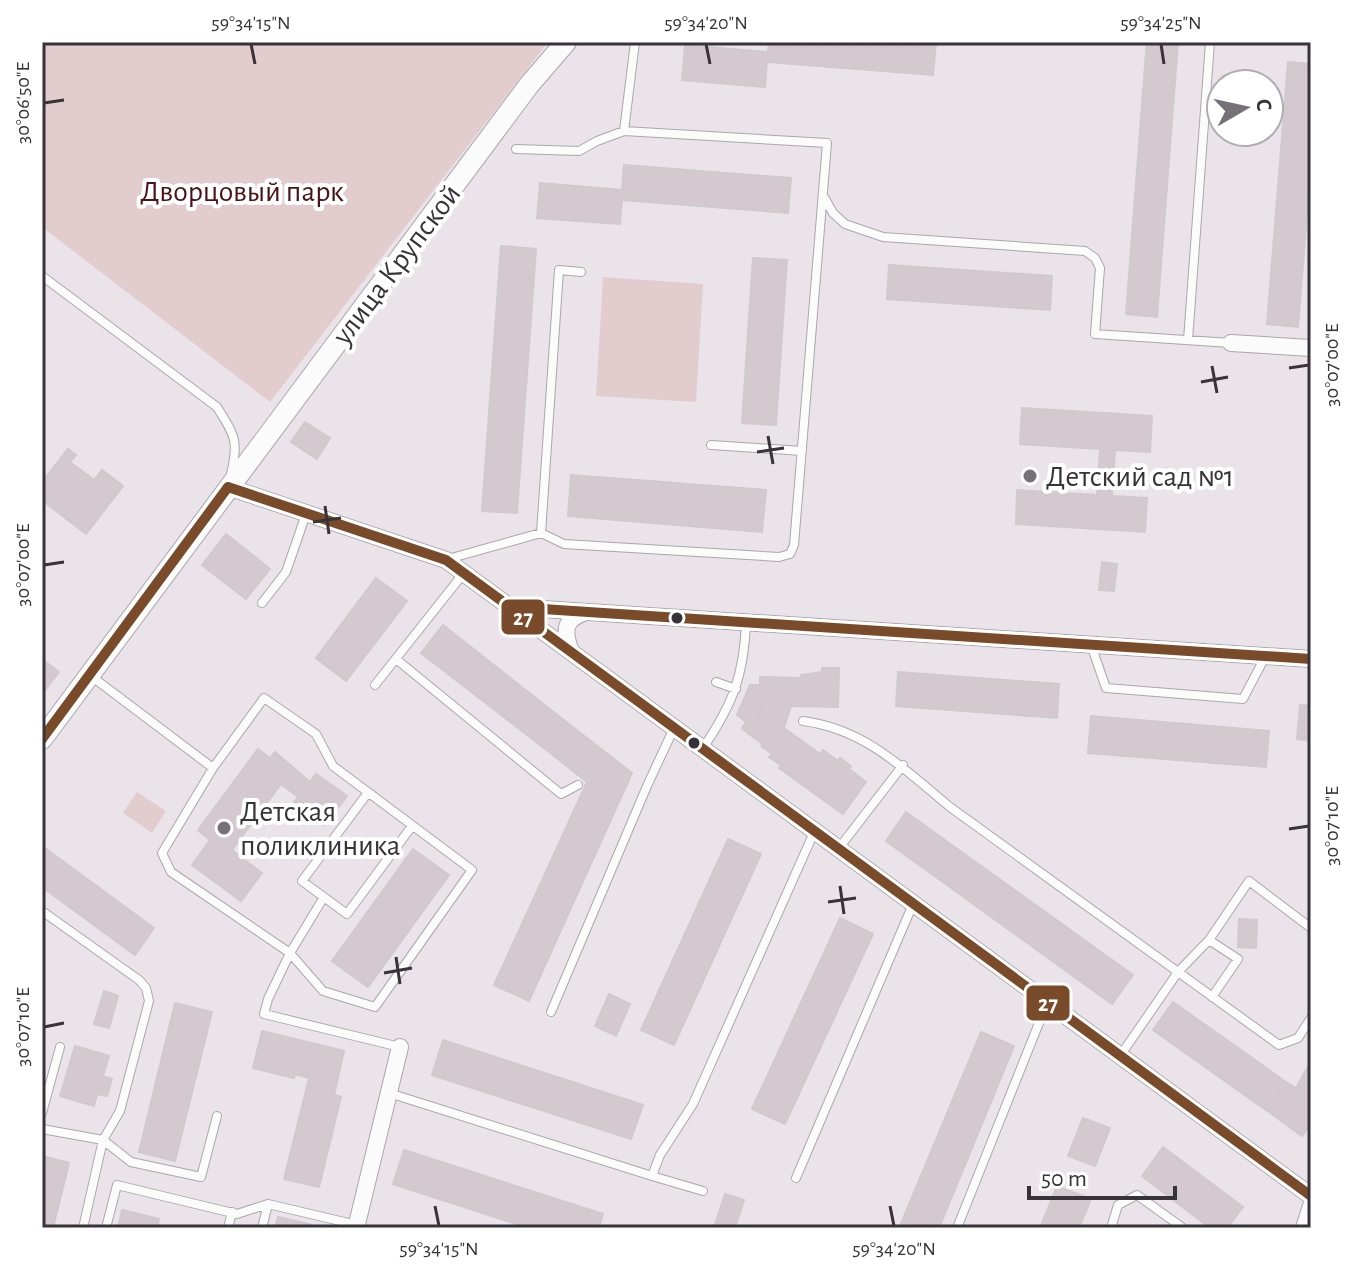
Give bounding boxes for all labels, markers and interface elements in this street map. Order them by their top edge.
text: 59°34'15"N [211,13,291,33]
text: 59°34'20"N [664,13,748,33]
text: 59°34'25"N [1120,13,1202,33]
text: 30°06'50"E [13,62,33,144]
north arrow [1205,68,1285,148]
text: С [1252,97,1276,113]
park label: Дворцовый парк [140,177,344,207]
street label: улица Крупской [326,179,467,351]
text: 30°07'00"E [1322,323,1342,407]
place label: Детский сад №1 [1046,462,1234,492]
marker: Детский сад №1 [1021,467,1039,485]
text: 30°07'00"E [13,523,33,607]
line badge: 27 [500,598,546,636]
text: 27 [513,607,533,629]
unlabelled marker [669,610,685,626]
unlabelled marker [686,735,702,751]
text: 30°07'10"E [1322,786,1342,866]
place label: Детская поликлиника [240,797,400,861]
marker: Детская поликлиника [215,819,233,837]
line badge: 27 [1025,984,1071,1022]
text: 30°07'10"E [13,987,33,1067]
text: 27 [1038,993,1058,1015]
scale bar [1029,1150,1175,1200]
text: 50 m [1041,1167,1087,1191]
text: 59°34'15"N [399,1239,479,1259]
text: 59°34'20"N [852,1239,936,1259]

